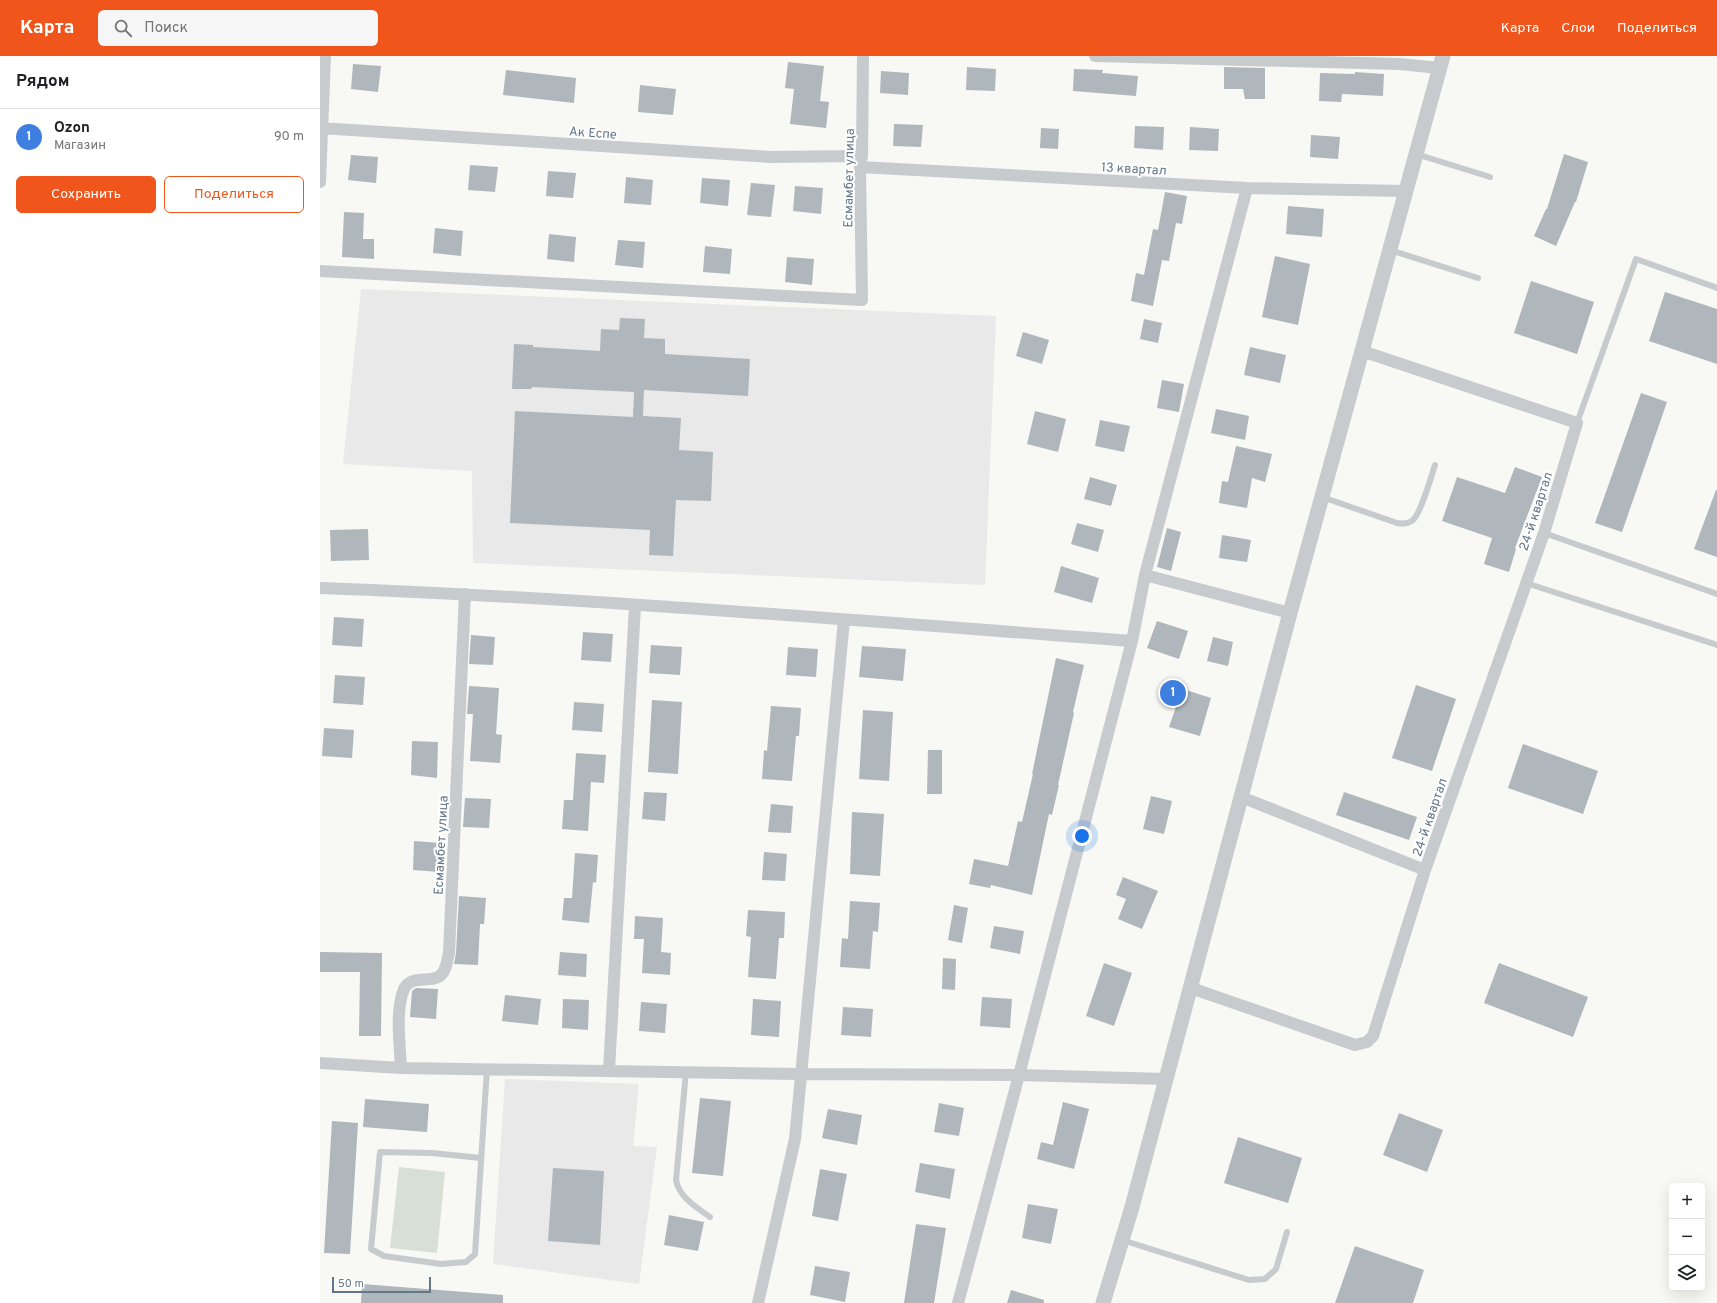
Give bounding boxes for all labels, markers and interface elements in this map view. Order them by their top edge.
search box [98,10,378,46]
text: Карта [20,16,74,40]
icon: search [112,17,134,39]
text: Поиск [144,19,188,38]
text: Карта [1501,20,1539,37]
text: Слои [1561,20,1595,37]
text: Поделиться [1617,20,1697,37]
text: Рядом [16,71,69,93]
text: Ozon [54,119,90,138]
street label: Ак Еспе [568,124,617,144]
street label: Есмамбет улица [841,128,859,228]
text: 1 [26,129,32,145]
text: 90 m [274,129,304,145]
text: Магазин [54,138,106,154]
street label: 13 квартал [1101,160,1167,180]
button: Сохранить [16,176,156,213]
button: Поделиться [164,176,304,213]
street label: 24-й квартал [1517,470,1557,553]
pin: 1 [1160,678,1186,708]
street label: 24-й квартал [1410,776,1452,859]
street label: Есмамбет улица [431,795,453,895]
your location [1072,826,1092,846]
map controls [1669,1183,1705,1291]
button: + [1669,1183,1705,1219]
button: − [1669,1219,1705,1255]
button: layers [1669,1255,1705,1291]
scale bar [332,1275,431,1294]
text: 50 m [338,1277,364,1291]

